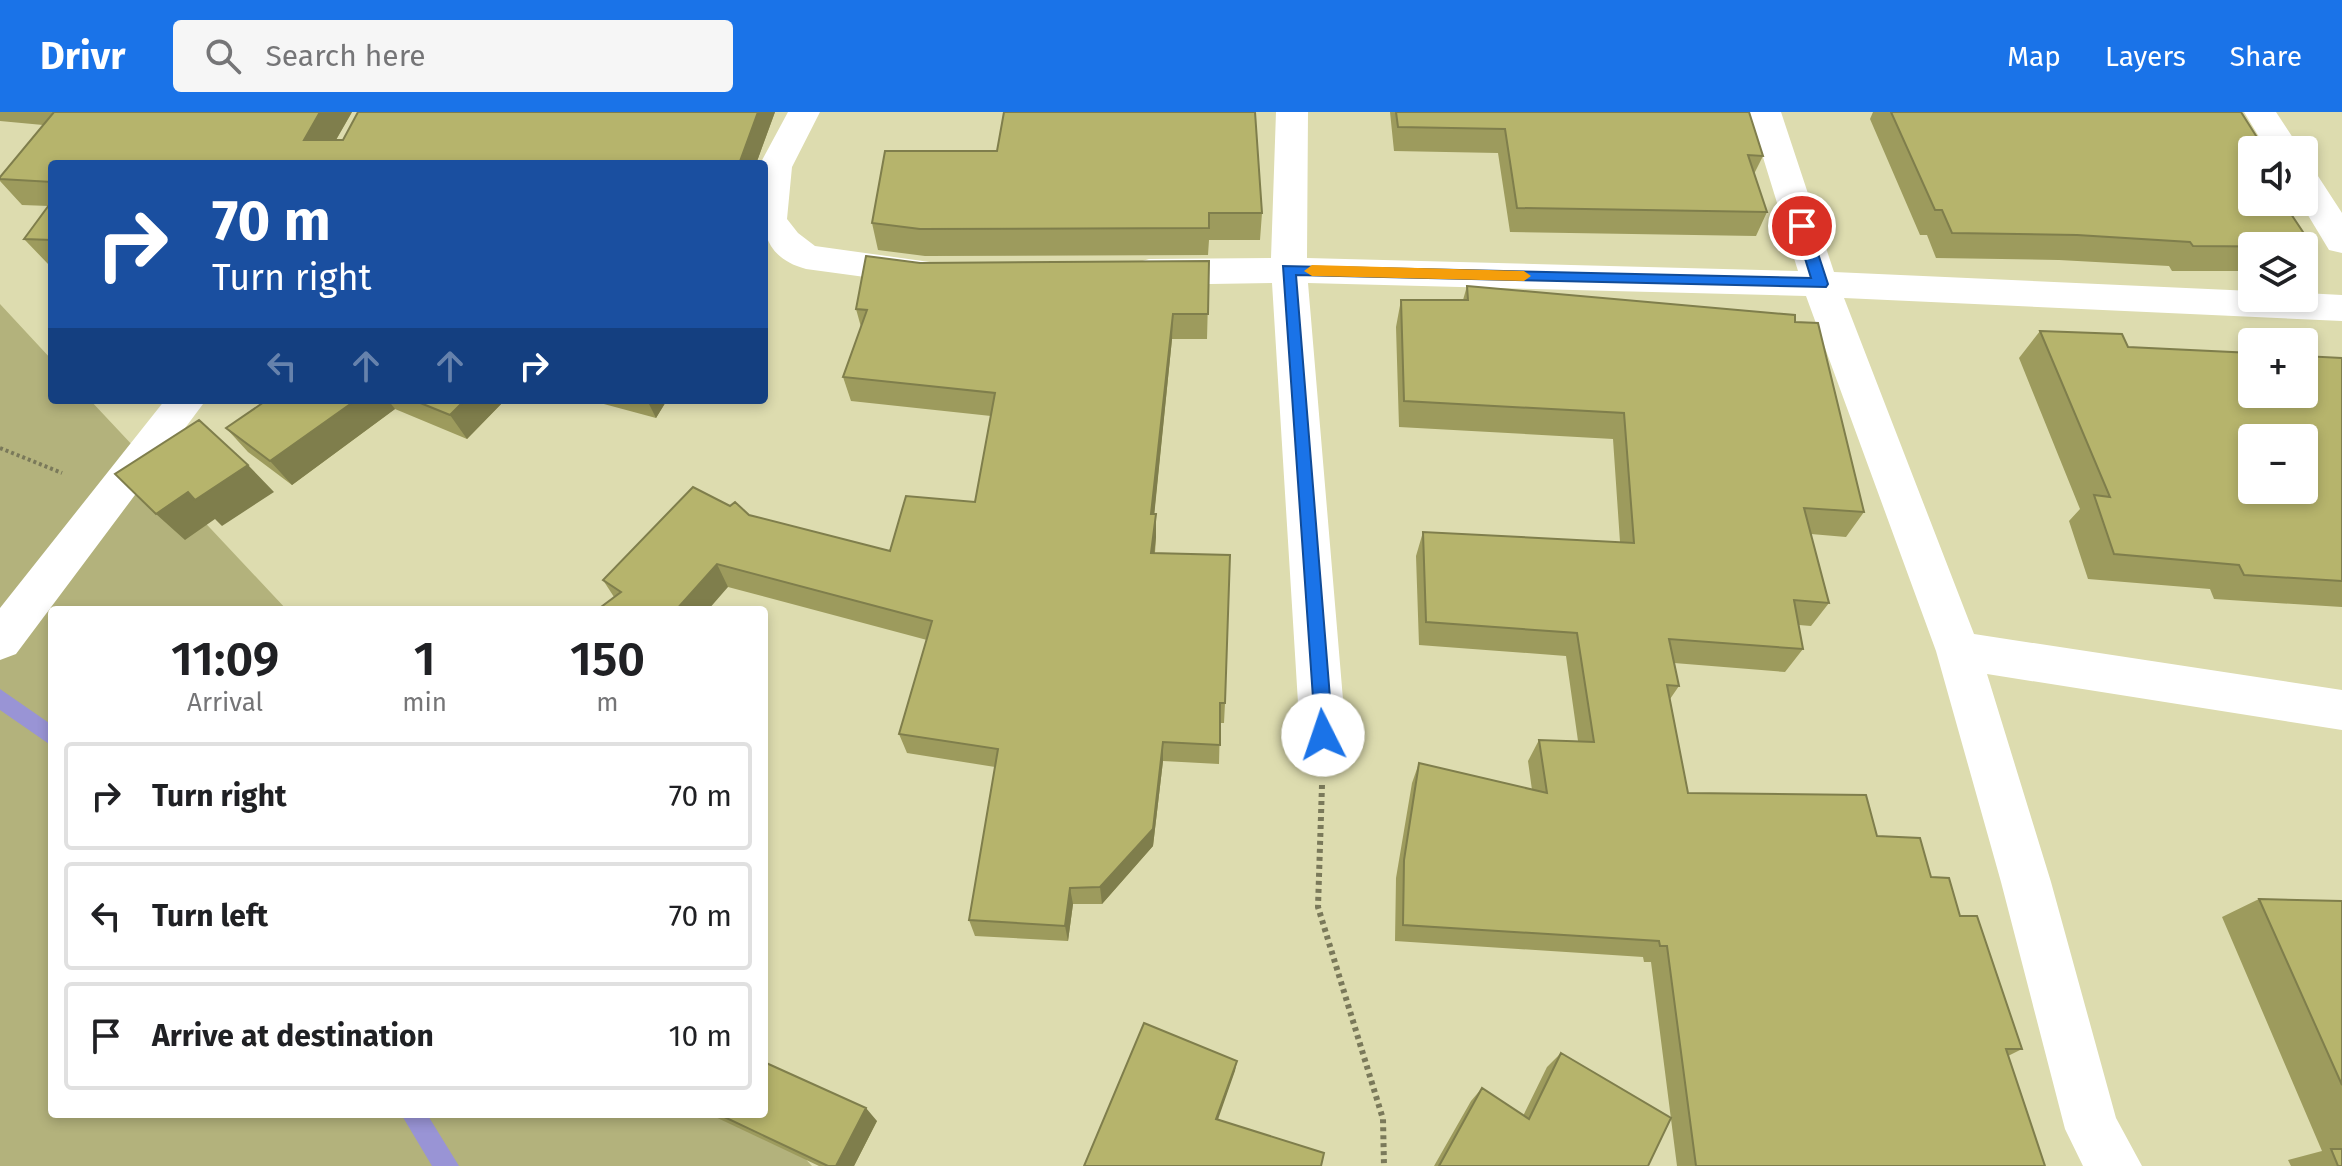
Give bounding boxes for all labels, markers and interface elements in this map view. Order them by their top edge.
search box [173,20,733,92]
text: Drivr [40,33,125,79]
icon: search [201,34,245,78]
text: Search here [265,38,426,74]
text: Map [2007,40,2061,73]
text: Layers [2105,40,2186,73]
text: Share [2230,40,2302,73]
map controls [2238,136,2318,504]
button: sound [2238,136,2318,216]
text: 70 m [212,188,331,255]
icon: right [80,192,184,296]
pin [1768,192,1836,260]
icon: arrive [1780,204,1824,248]
button: layers [2238,232,2318,312]
text: Turn right [212,256,372,300]
button: + [2238,328,2318,408]
icon: left [260,344,304,388]
icon: ahead [344,344,388,388]
icon: ahead [428,344,472,388]
icon: right [512,344,556,388]
button: − [2238,424,2318,504]
text: 11:09 [171,630,279,688]
text: 1 [414,630,436,688]
text: 150 [570,630,645,688]
text: Arrival [187,687,263,718]
text: min [402,687,447,718]
text: m [596,687,619,718]
position arrow [1281,693,1365,777]
icon: right [84,774,128,818]
text: Turn right [152,778,287,814]
text: 70 m [669,778,732,814]
icon: left [84,894,128,938]
text: Turn left [152,898,268,934]
text: 70 m [669,898,732,934]
icon: arrive [84,1014,128,1058]
text: Arrive at destination [152,1018,434,1054]
text: 10 m [669,1018,732,1054]

